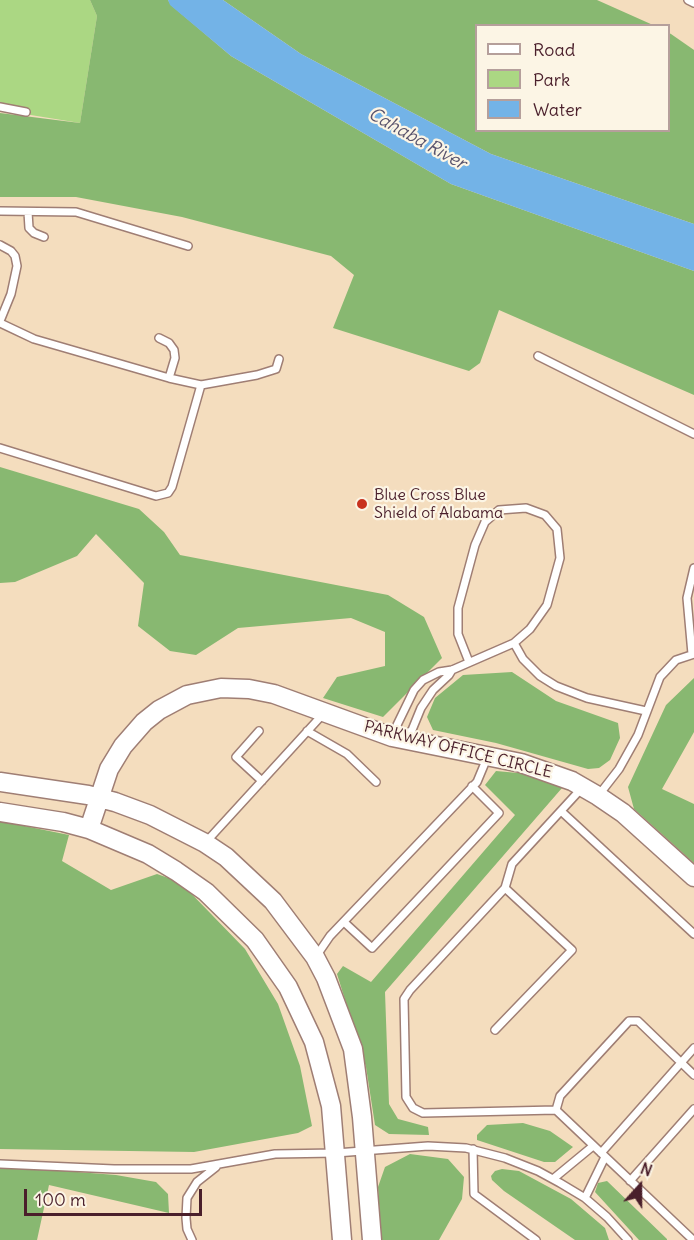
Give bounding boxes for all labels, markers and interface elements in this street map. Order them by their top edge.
legend [475,24,670,132]
text: Road [533,38,575,61]
text: Park [533,68,570,91]
text: Water [533,98,582,121]
water label: Cahaba River [364,103,470,175]
place label: Blue Cross Blue Shield of Alabama [374,485,503,523]
marker: Blue Cross Blue Shield of Alabama [355,497,369,511]
street label: PARKWAY OFFICE CIRCLE [362,717,554,783]
north arrow [610,1156,670,1216]
text: N [638,1158,655,1181]
scale bar [27,1177,206,1215]
text: 100 m [35,1188,86,1211]

